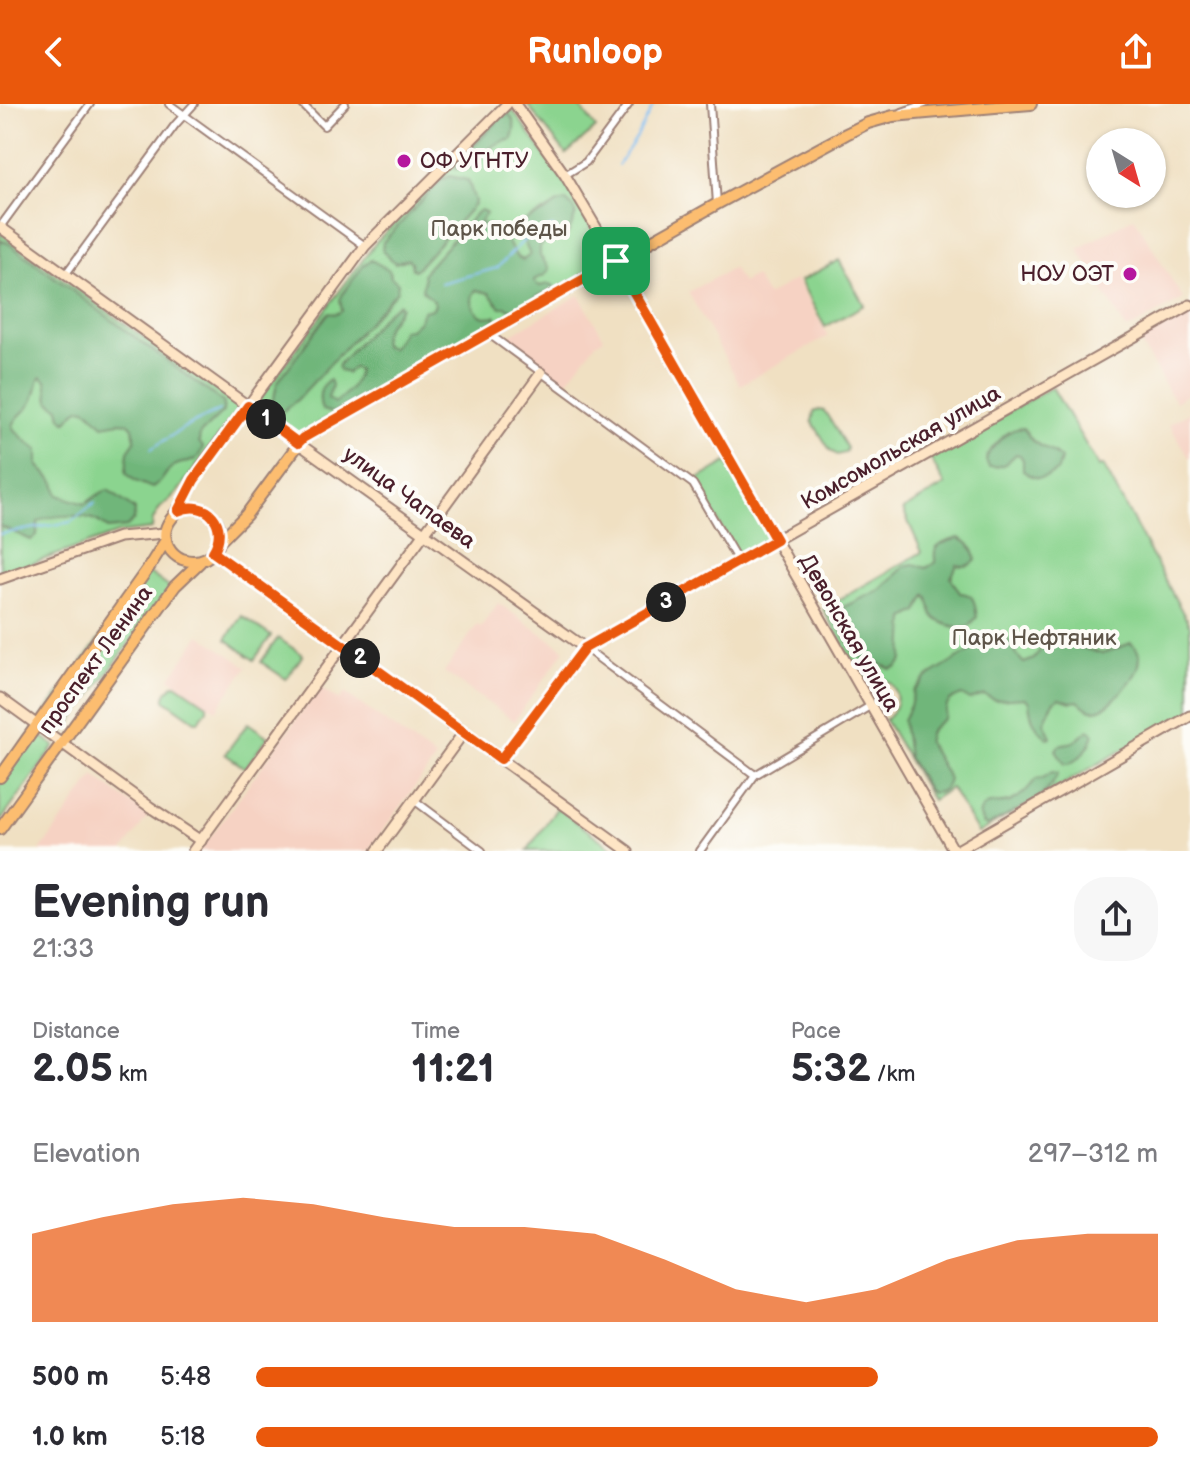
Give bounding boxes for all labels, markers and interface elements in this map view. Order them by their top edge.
icon: back [32,30,76,74]
icon: share [1114,30,1158,74]
text: Runloop [527,31,663,74]
north arrow [1086,128,1166,208]
map controls [1086,128,1166,208]
place label: ОФ УГНТУ [420,148,529,175]
marker: ОФ УГНТУ [395,152,413,170]
park label: Парк победы [430,216,568,243]
pin [582,227,650,295]
icon: arrive [594,239,638,283]
place label: НОУ ОЭТ [1020,261,1114,288]
marker: НОУ ОЭТ [1121,265,1139,283]
street label: Комсомольская улица [796,380,1006,516]
pin: 1 [246,399,286,439]
text: 1 [261,405,271,432]
street label: улица Чапаева [338,441,480,555]
street label: Девонская улица [793,549,905,717]
street label: проспект Ленина [33,581,159,739]
pin: 3 [646,582,686,622]
text: 3 [660,588,672,615]
park label: Парк Нефтяник [952,625,1117,652]
pin: 2 [340,638,380,678]
text: 2 [353,644,367,671]
text: Evening run [32,877,269,930]
button: share [1074,877,1158,961]
text: 21:33 [32,934,94,965]
text: Distance [32,1018,120,1045]
text: Time [411,1018,460,1045]
text: Pace [791,1018,841,1045]
text: 2.05 [32,1045,113,1093]
text: 11:21 [411,1045,495,1093]
text: 5:32 [791,1045,871,1093]
text: km [113,1061,148,1088]
text: /km [871,1061,916,1088]
text: Elevation [32,1139,140,1170]
text: 297–312 m [1028,1139,1158,1170]
text: 500 m [32,1362,109,1393]
text: 5:48 [160,1362,211,1393]
text: 1.0 km [32,1422,108,1453]
text: 5:18 [160,1422,205,1453]

